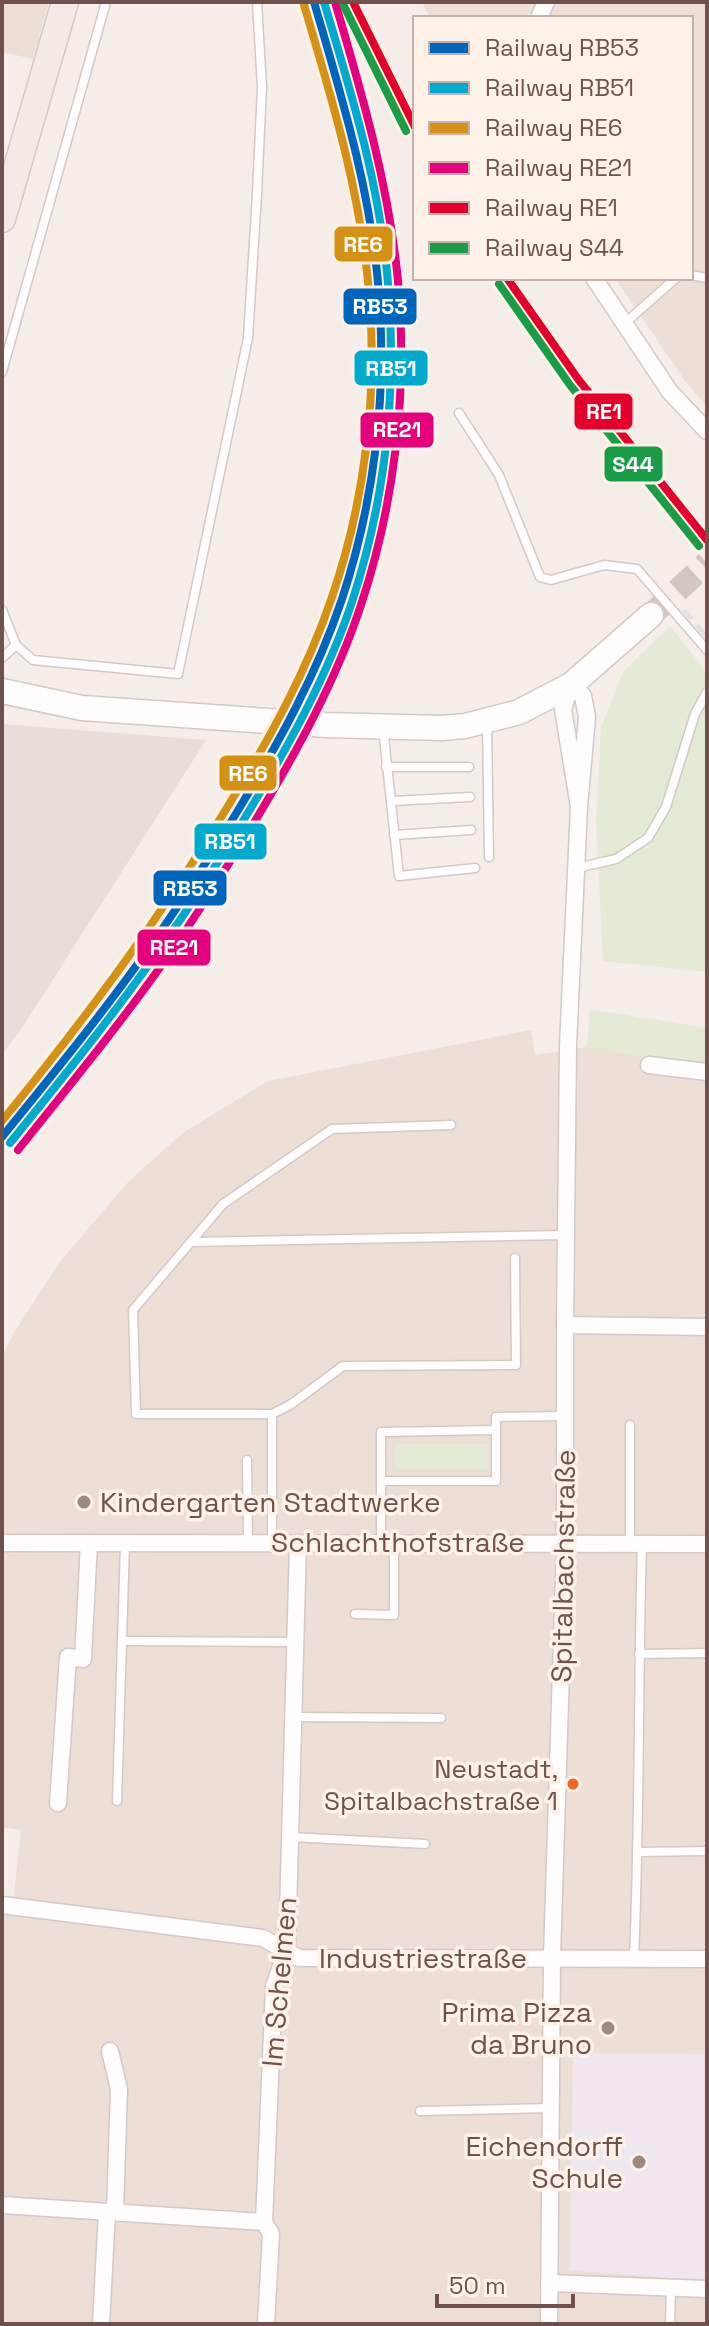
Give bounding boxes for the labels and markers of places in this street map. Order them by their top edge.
place label: Kindergarten Stadtwerke [100,1484,440,1520]
marker: Kindergarten Stadtwerke [75,1493,93,1511]
place label: Neustadt, Spitalbachstraße 1 [324,1752,558,1818]
marker: Neustadt, Spitalbachstraße 1 [565,1776,581,1792]
place label: Prima Pizza da Bruno [441,1994,592,2062]
marker: Prima Pizza da Bruno [599,2019,617,2037]
place label: Eichendorff Schule [465,2128,623,2196]
marker: Eichendorff Schule [630,2153,648,2171]

